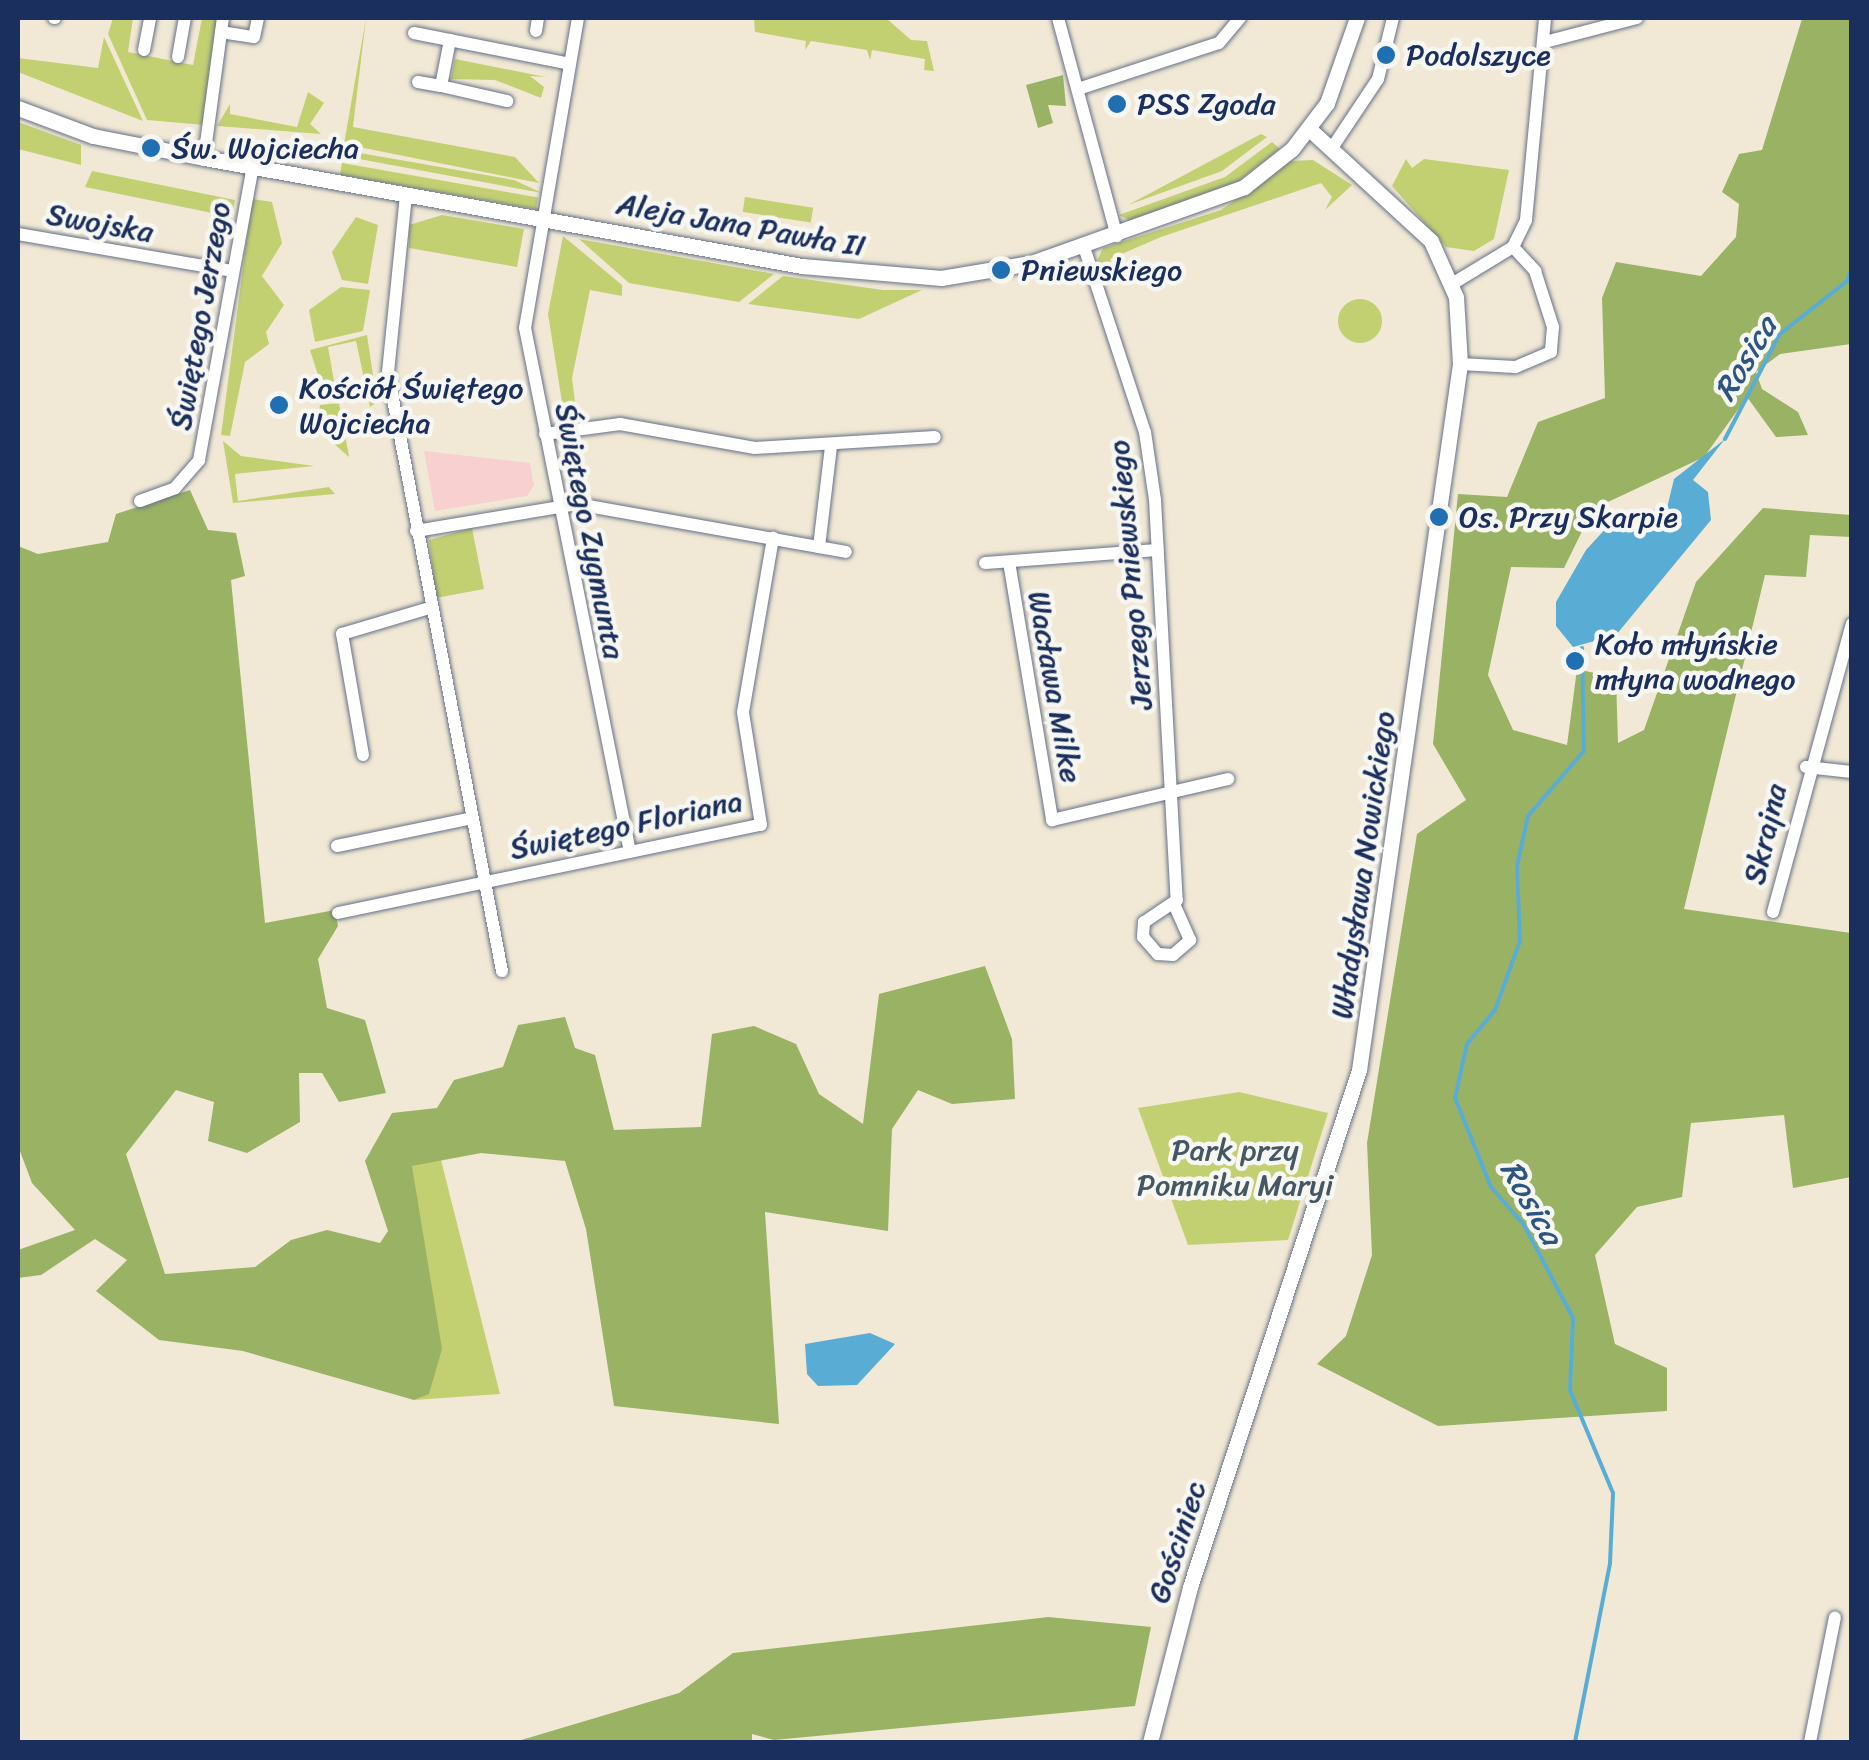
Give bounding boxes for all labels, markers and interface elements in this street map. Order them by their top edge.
place label: Podolszyce [1406,37,1551,73]
marker: Podolszyce [1375,44,1397,66]
place label: PSS Zgoda [1137,86,1275,122]
marker: PSS Zgoda [1106,93,1128,115]
place label: Św. Wojciecha [171,130,359,166]
marker: Św. Wojciecha [140,137,162,159]
street label: Aleja Jana Pawła II [614,185,868,265]
street label: Swojska [44,196,156,250]
street label: Świętego Jerzego [162,199,238,433]
place label: Pniewskiego [1021,252,1182,288]
marker: Pniewskiego [990,259,1012,281]
water label: Rosica [1706,310,1786,408]
place label: Kościół Świętego Wojciecha [299,370,524,440]
marker: Kościół Świętego Wojciecha [268,394,290,416]
street label: Świętego Zygmunta [548,400,632,662]
street label: Jerzego Pniewskiego [1100,439,1160,711]
place label: Os. Przy Skarpie [1459,499,1678,535]
marker: Os. Przy Skarpie [1428,506,1450,528]
street label: Wacława Milke [1020,588,1090,786]
place label: Koło młyńskie młyna wodnego [1595,626,1796,696]
marker: Koło młyńskie młyna wodnego [1564,650,1586,672]
street label: Władysława Nowickiego [1324,709,1402,1021]
street label: Skrajna [1736,780,1794,888]
street label: Świętego Floriana [506,783,746,867]
park label: Park przy Pomniku Maryi [1137,1132,1333,1202]
water label: Rosica [1492,1154,1570,1252]
street label: Gościniec [1140,1477,1214,1607]

